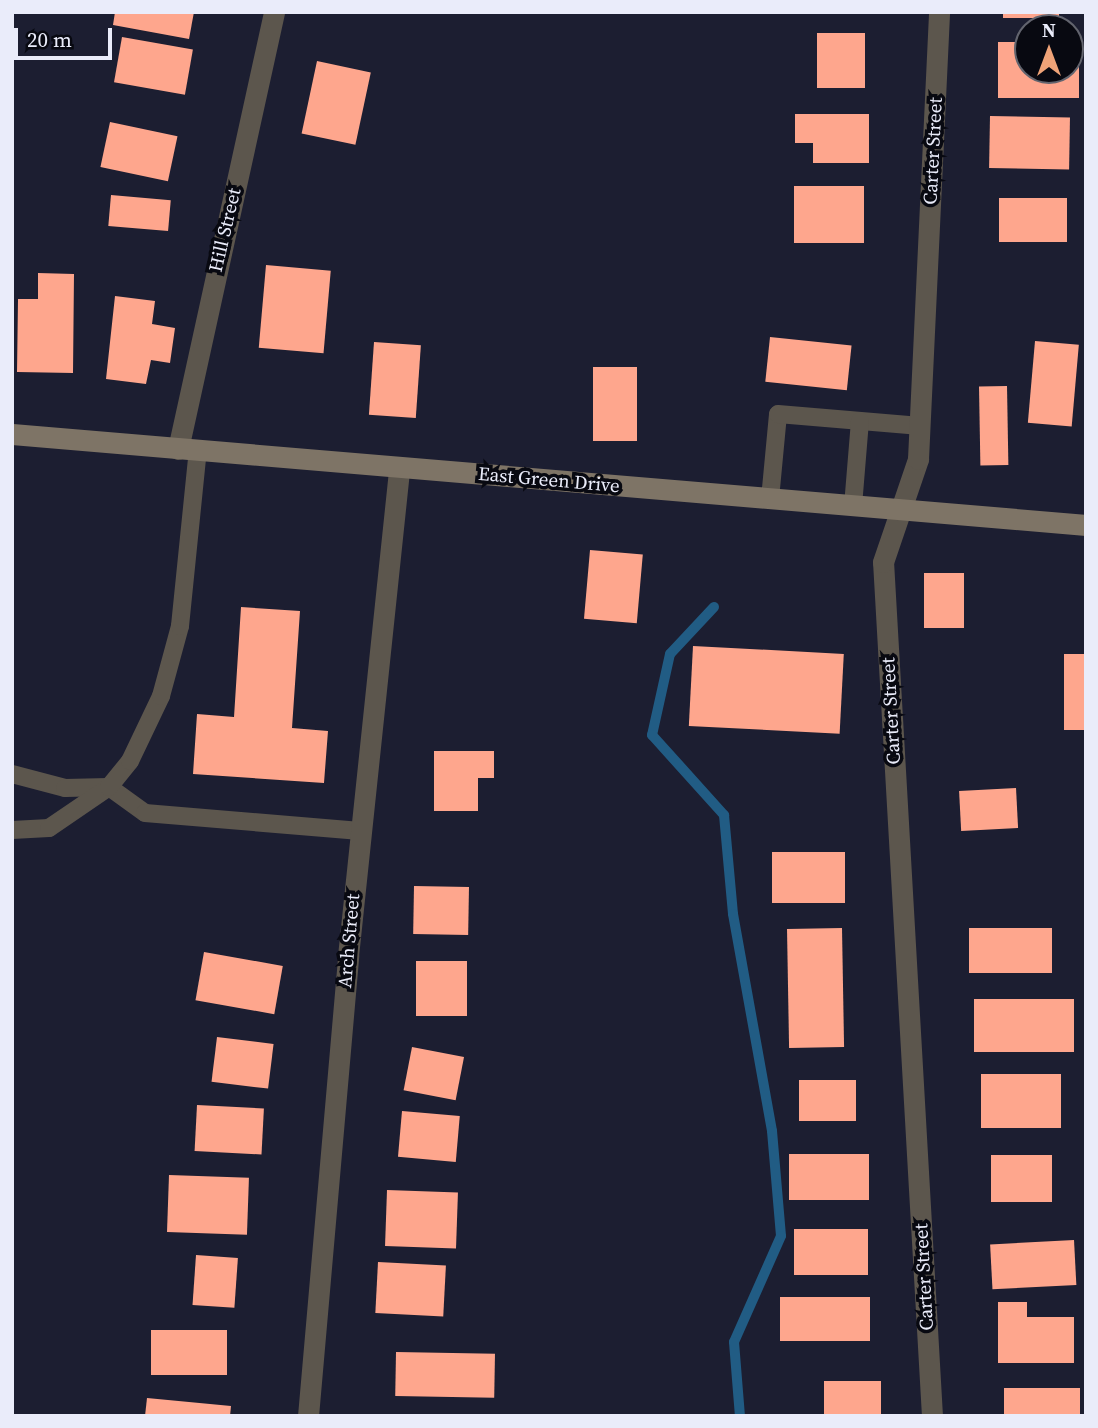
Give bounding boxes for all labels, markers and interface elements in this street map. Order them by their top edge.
scale bar [18,14,116,58]
north arrow [1014,14,1084,84]
text: N [1042,17,1056,43]
text: 20 m [27,25,72,54]
street label: Carter Street [919,97,947,205]
street label: Hill Street [204,186,246,274]
street label: East Green Drive [477,462,621,498]
street label: Carter Street [877,657,905,765]
street label: Arch Street [334,893,364,989]
street label: Carter Street [910,1223,938,1331]

